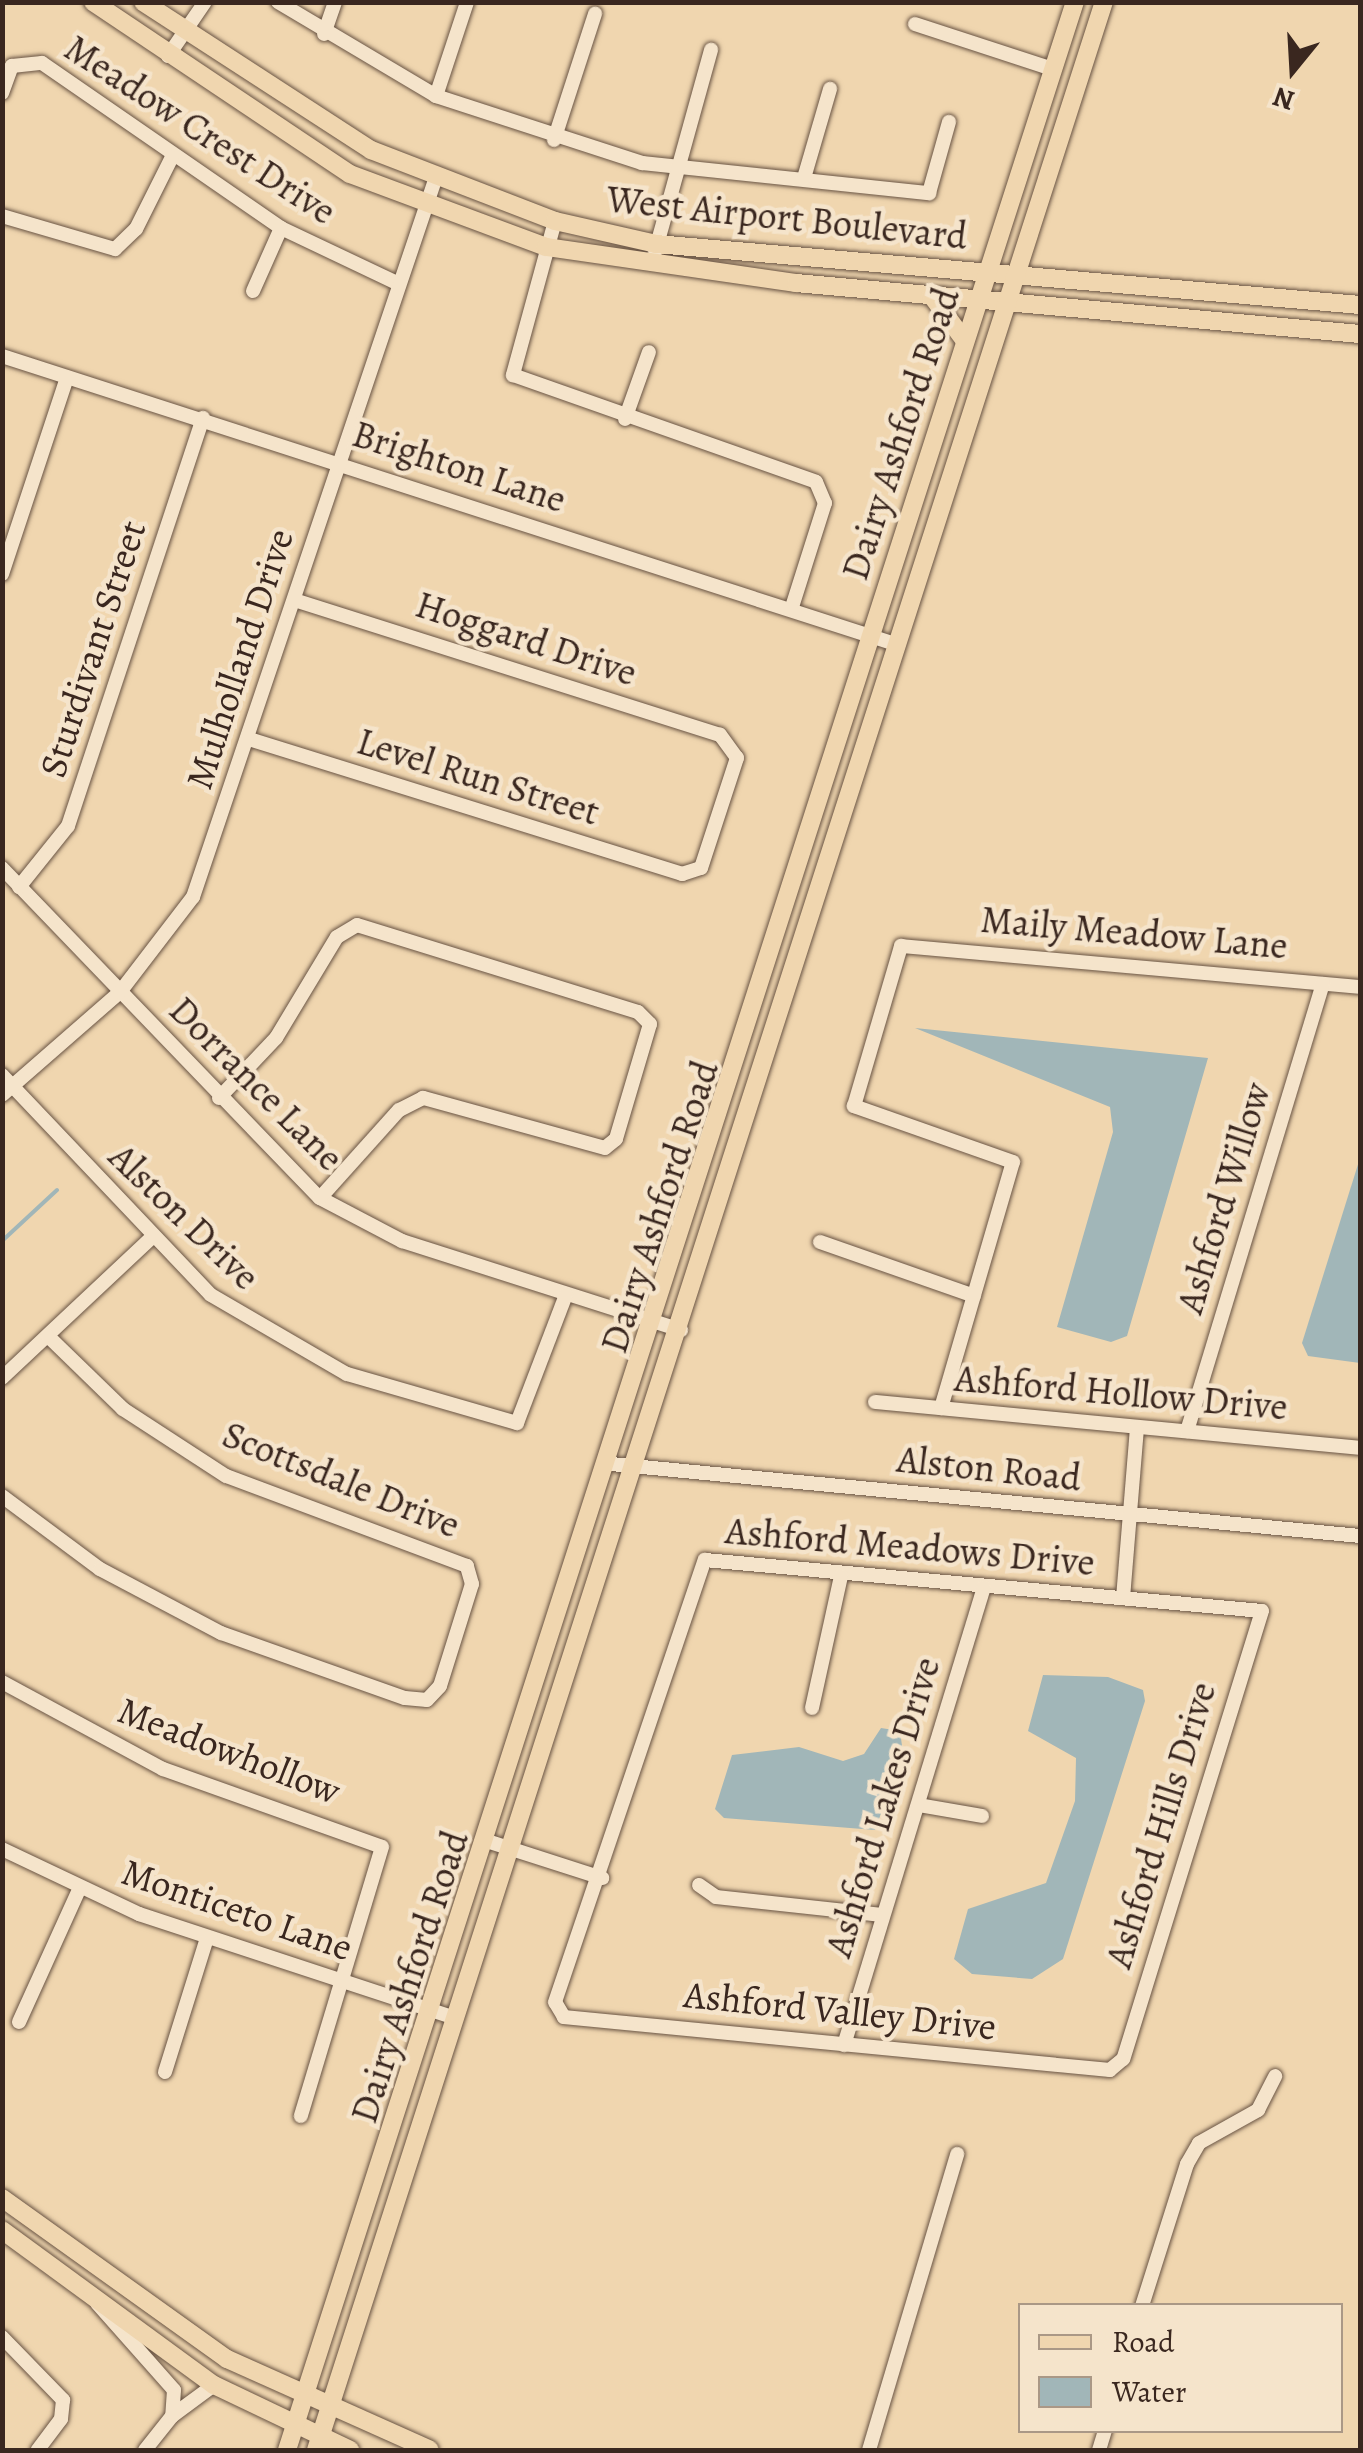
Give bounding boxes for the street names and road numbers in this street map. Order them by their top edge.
street label: Meadow Crest Drive [56,25,344,235]
street label: West Airport Boulevard [605,176,969,260]
street label: Dairy Ashford Road [832,282,970,586]
street label: Brighton Lane [347,411,571,523]
street label: Sturdivant Street [30,515,156,783]
street label: Mulholland Drive [176,523,304,795]
street label: Hoggard Drive [410,582,642,696]
street label: Level Run Street [351,719,605,835]
street label: Maily Meadow Lane [979,897,1289,969]
street label: Dorrance Lane [159,987,353,1181]
street label: Dairy Ashford Road [591,1055,729,1359]
street label: Ashford Willow [1167,1077,1281,1319]
street label: Alston Drive [99,1134,269,1300]
street label: Ashford Hollow Drive [953,1356,1289,1430]
street label: Scottsdale Drive [216,1412,466,1548]
street label: Alston Road [895,1437,1083,1501]
street label: Ashford Meadows Drive [724,1508,1096,1586]
street label: Ashford Lakes Drive [816,1652,950,1962]
street label: Ashford Hills Drive [1096,1677,1226,1973]
street label: Meadowhollow [111,1688,347,1814]
street label: Dairy Ashford Road [341,1825,479,2129]
street label: Monticeto Lane [116,1849,358,1971]
street label: Ashford Valley Drive [682,1972,998,2050]

